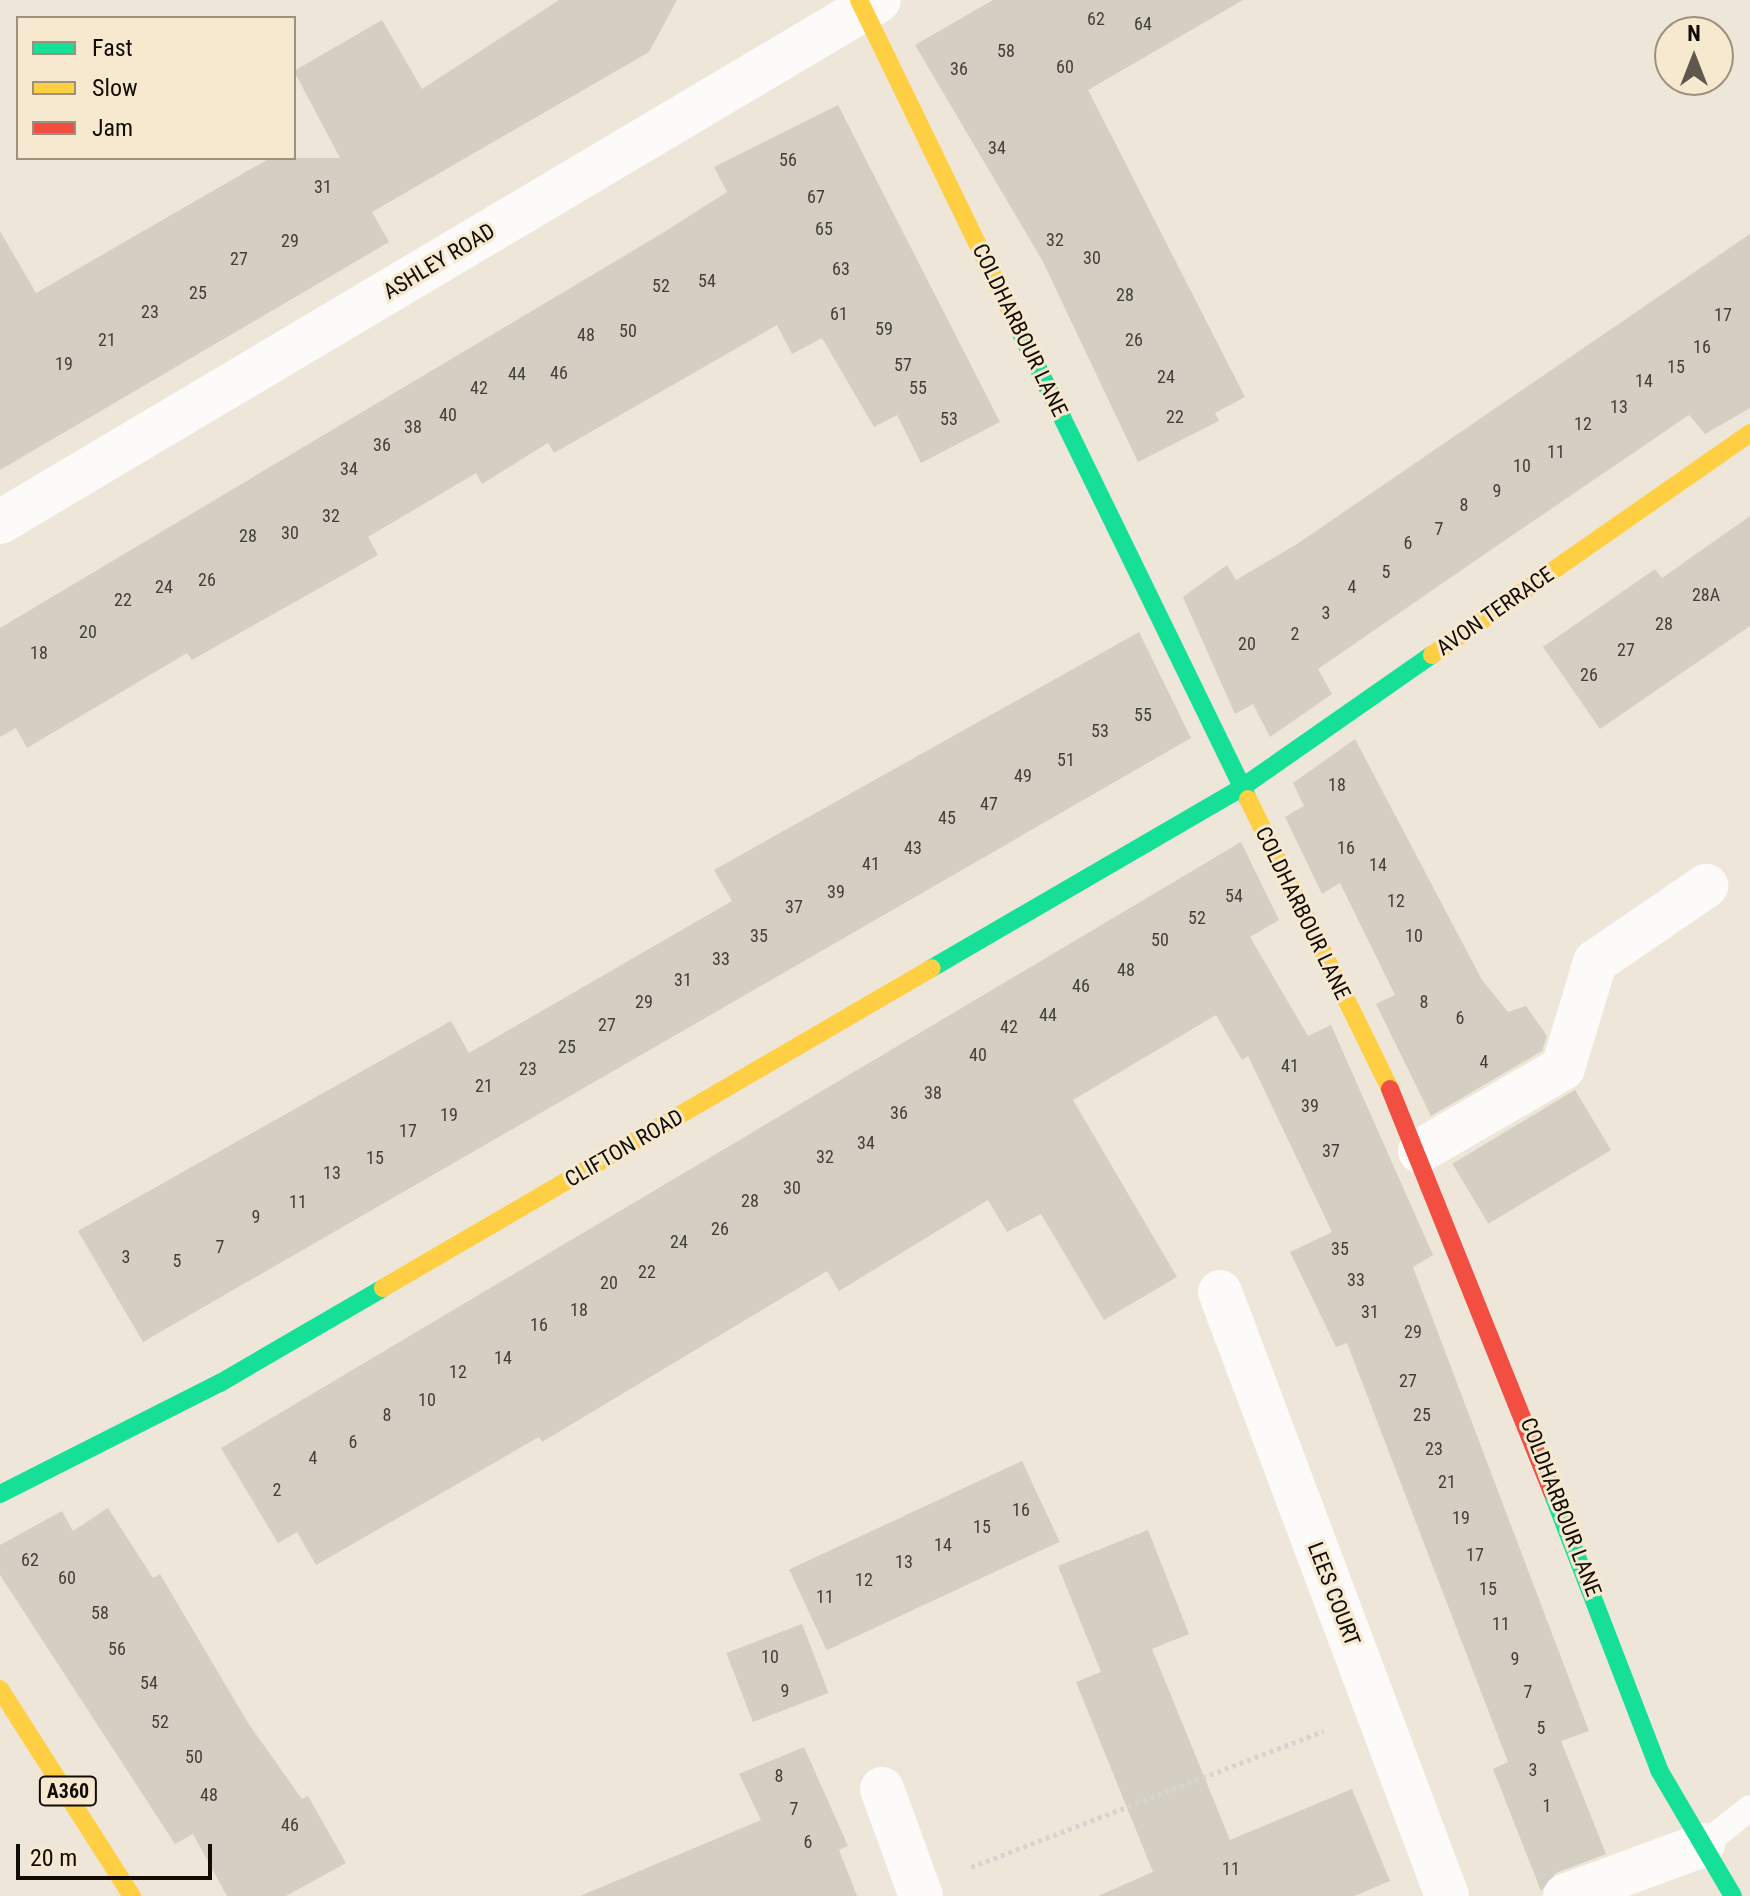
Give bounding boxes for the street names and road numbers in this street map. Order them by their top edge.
street label: ASHLEY ROAD [378,217,500,305]
street label: COLDHARBOUR LANE [967,239,1073,421]
street label: AVON TERRACE [1431,561,1559,661]
street label: COLDHARBOUR LANE [1250,822,1356,1004]
street label: CLIFTON ROAD [560,1104,688,1192]
street label: COLDHARBOUR LANE [1515,1414,1607,1600]
street label: LEES COURT [1302,1538,1366,1650]
road number: A360 [38,1775,98,1807]

